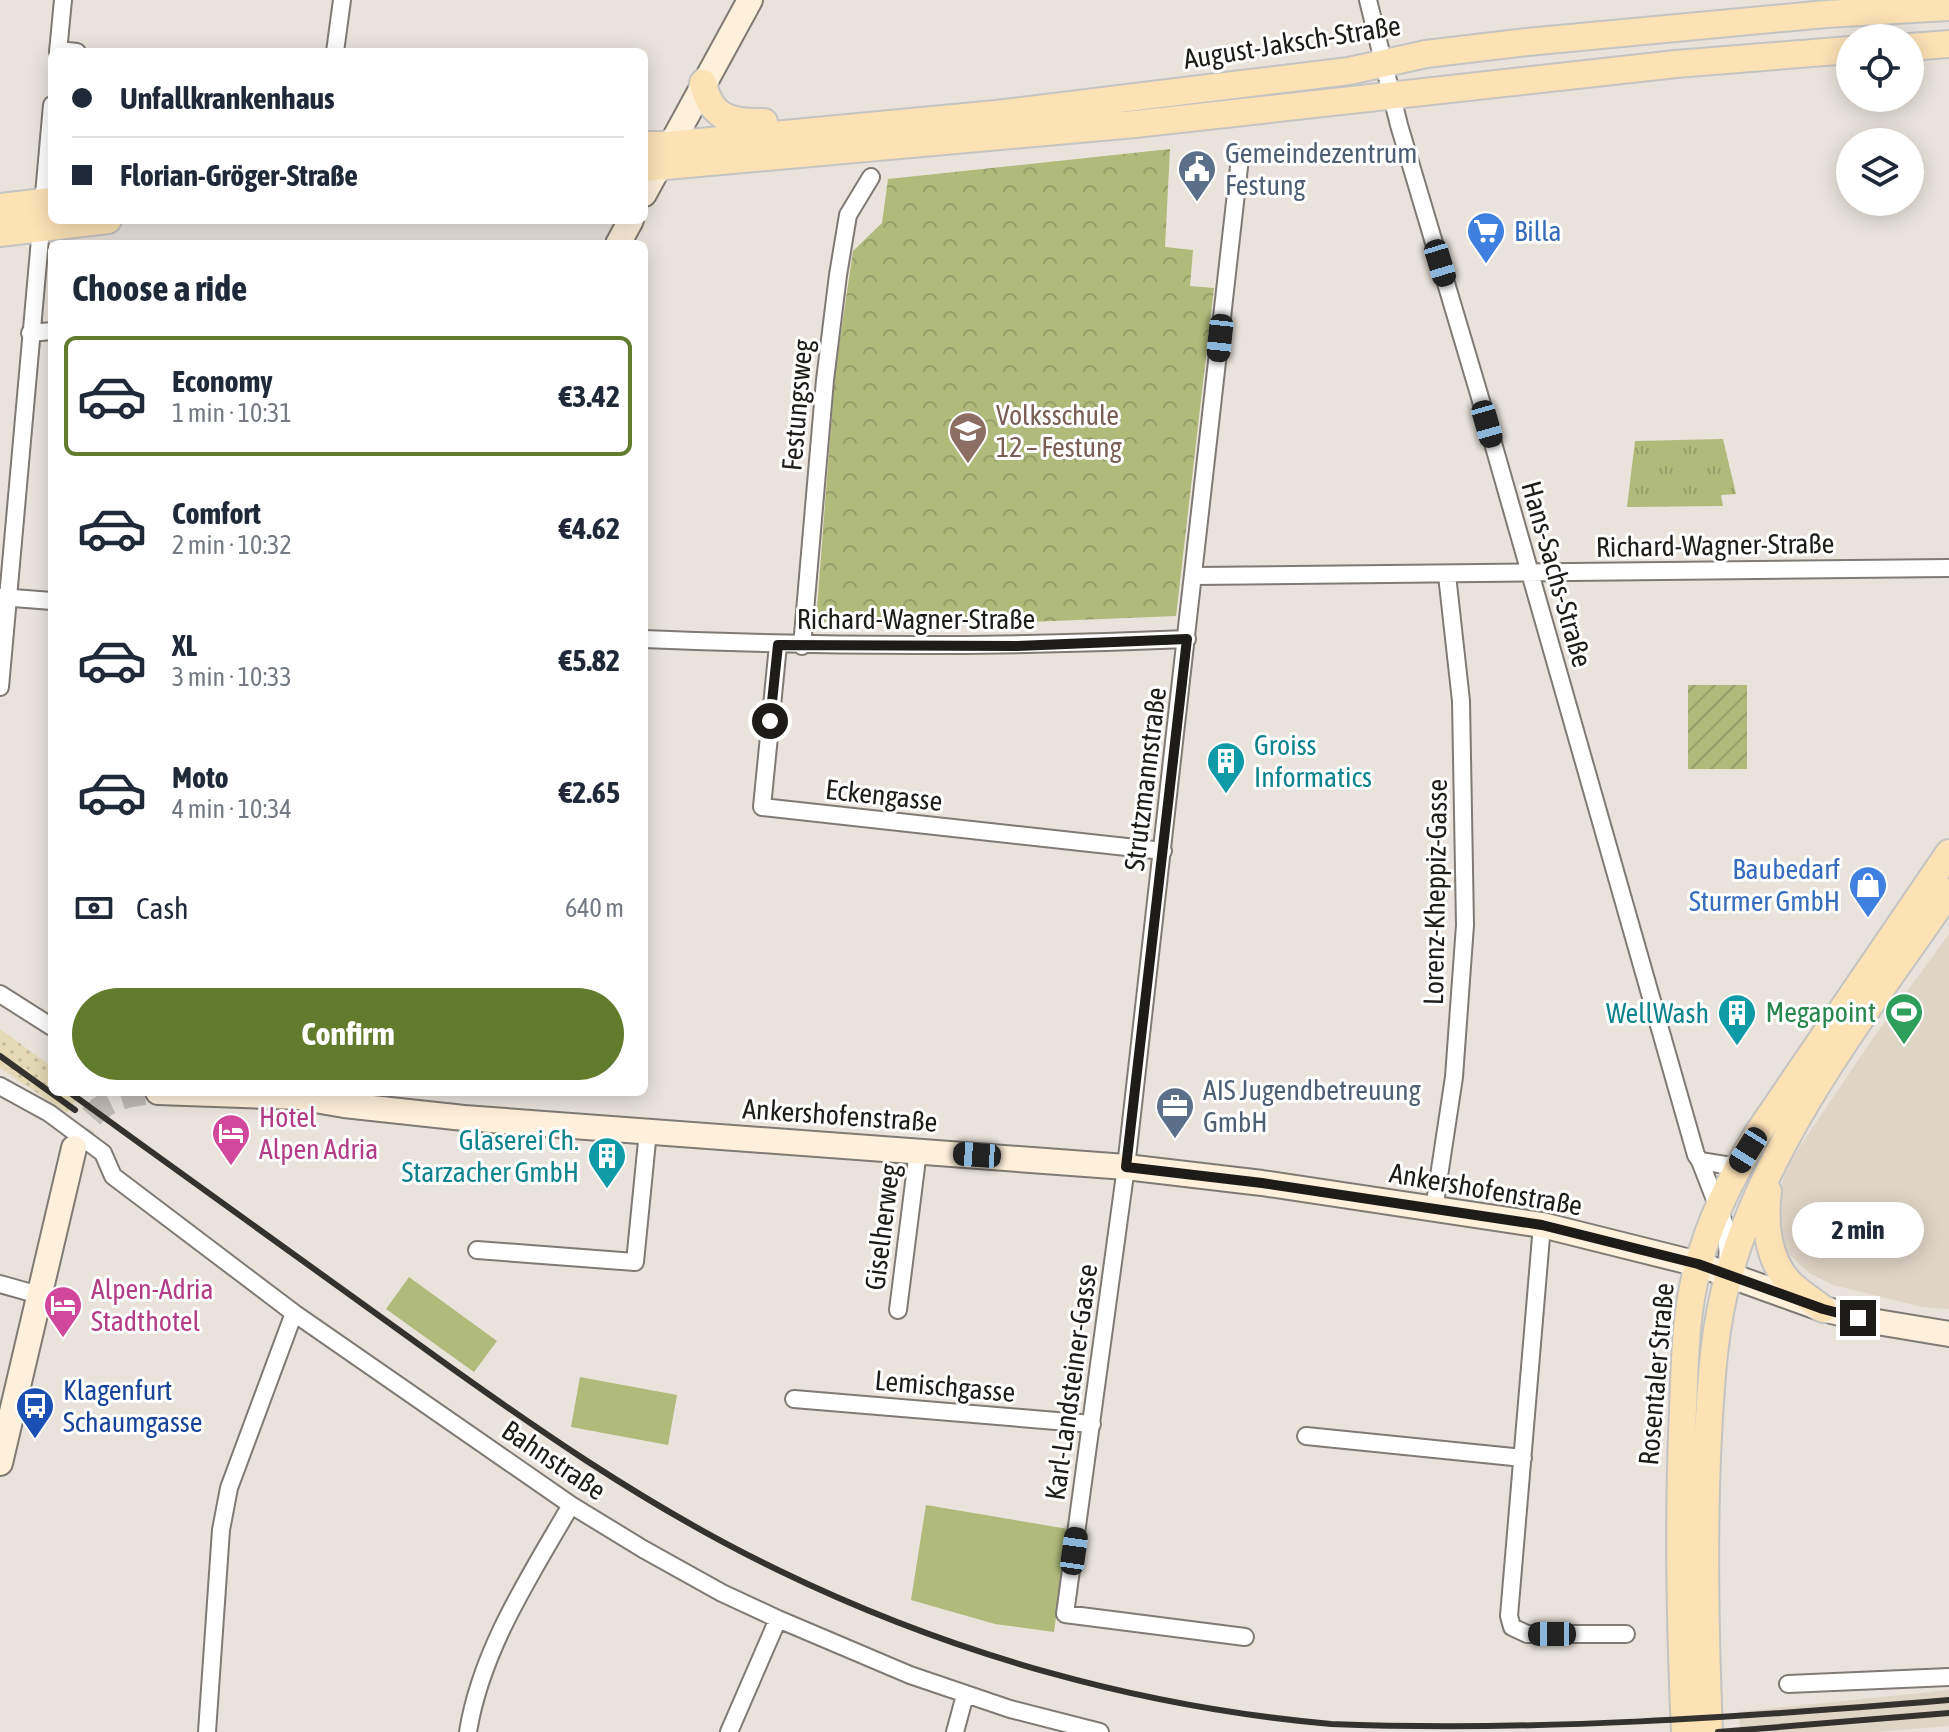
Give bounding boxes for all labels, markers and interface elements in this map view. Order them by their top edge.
street label: August-Jaksch-Straße [1181,9,1403,75]
map controls [1836,24,1924,216]
button: locate [1836,24,1924,112]
text: Unfallkrankenhaus [120,81,335,115]
button: layers [1836,128,1924,216]
place label: Gemeindezentrum Festung [1225,137,1418,201]
public building icon: Gemeindezentrum Festung [1176,148,1218,203]
text: Florian-Gröger-Straße [120,158,358,192]
supermarket icon: Billa [1465,210,1507,265]
place label: Billa [1514,215,1562,247]
car [1422,237,1458,289]
text: Choose a ride [72,267,247,309]
car [1206,313,1234,363]
street label: Festungsweg [775,338,819,472]
icon: car [76,360,148,432]
text: Economy [172,364,273,398]
text: €3.42 [559,379,620,413]
text: 1 min · 10:31 [172,398,292,428]
car [1469,398,1505,450]
place label: Volksschule 12 – Festung [996,399,1122,463]
school or university icon: Volksschule 12 – Festung [947,410,989,465]
street label: Hans-Sachs-Straße [1515,477,1599,671]
icon: car [76,492,148,564]
text: Comfort [172,496,261,530]
text: €4.62 [559,511,620,545]
street label: Richard-Wagner-Straße [1596,527,1834,563]
text: 2 min · 10:32 [172,530,292,560]
street label: Richard-Wagner-Straße [797,603,1035,635]
icon: car [76,624,148,696]
text: XL [172,628,197,662]
text: €5.82 [559,643,620,677]
text: 3 min · 10:33 [172,662,292,692]
street label: Strutzmannstraße [1118,685,1172,873]
route start [752,703,788,739]
place label: Groiss Informatics [1254,729,1372,793]
building icon: Groiss Informatics [1205,740,1247,795]
icon: car [76,756,148,828]
text: Moto [172,760,229,794]
street label: Eckengasse [824,773,944,817]
text: €2.65 [559,775,620,809]
street label: Lorenz-Kheppiz-Gasse [1417,779,1453,1005]
text: 4 min · 10:34 [172,794,292,824]
place label: Baubedarf Sturmer GmbH [1689,853,1840,917]
shop icon: Baubedarf Sturmer GmbH [1847,864,1889,919]
icon: cash [72,886,116,930]
text: Cash [136,891,189,925]
text: 640 m [565,893,624,923]
button: Confirm [72,988,624,1080]
sports icon: Megapoint [1883,991,1925,1046]
building icon: WellWash [1716,992,1758,1047]
place label: Megapoint [1766,996,1876,1028]
place label: WellWash [1606,997,1709,1029]
place label: AIS Jugendbetreuung GmbH [1203,1074,1421,1138]
office icon: AIS Jugendbetreuung GmbH [1154,1085,1196,1140]
street label: Ankershofenstraße [742,1092,938,1138]
place label: Hotel Alpen Adria [259,1101,378,1165]
hotel icon: Hotel Alpen Adria [210,1112,252,1167]
car [1725,1123,1771,1177]
place label: Glaserei Ch. Starzacher GmbH [402,1124,579,1188]
building icon: Glaserei Ch. Starzacher GmbH [586,1135,628,1190]
car [952,1141,1002,1169]
street label: Ankershofenstraße [1387,1156,1585,1222]
street label: Giselherweg [858,1162,906,1292]
callout: 2 min [1792,1202,1924,1258]
text: 2 min [1831,1215,1885,1245]
street label: Karl-Landsteiner-Gasse [1039,1262,1103,1502]
place label: Alpen-Adria Stadthotel [91,1273,213,1337]
street label: Rosentaler Straße [1632,1282,1680,1466]
hotel icon: Alpen-Adria Stadthotel [42,1284,84,1339]
route end [1840,1300,1876,1336]
street label: Lemischgasse [873,1364,1017,1408]
place label: Klagenfurt Schaumgasse [63,1374,202,1438]
bus stop icon: Klagenfurt Schaumgasse [14,1385,56,1440]
street label: Bahnstraße [496,1414,612,1506]
car [1059,1526,1089,1576]
car [1528,1622,1576,1646]

